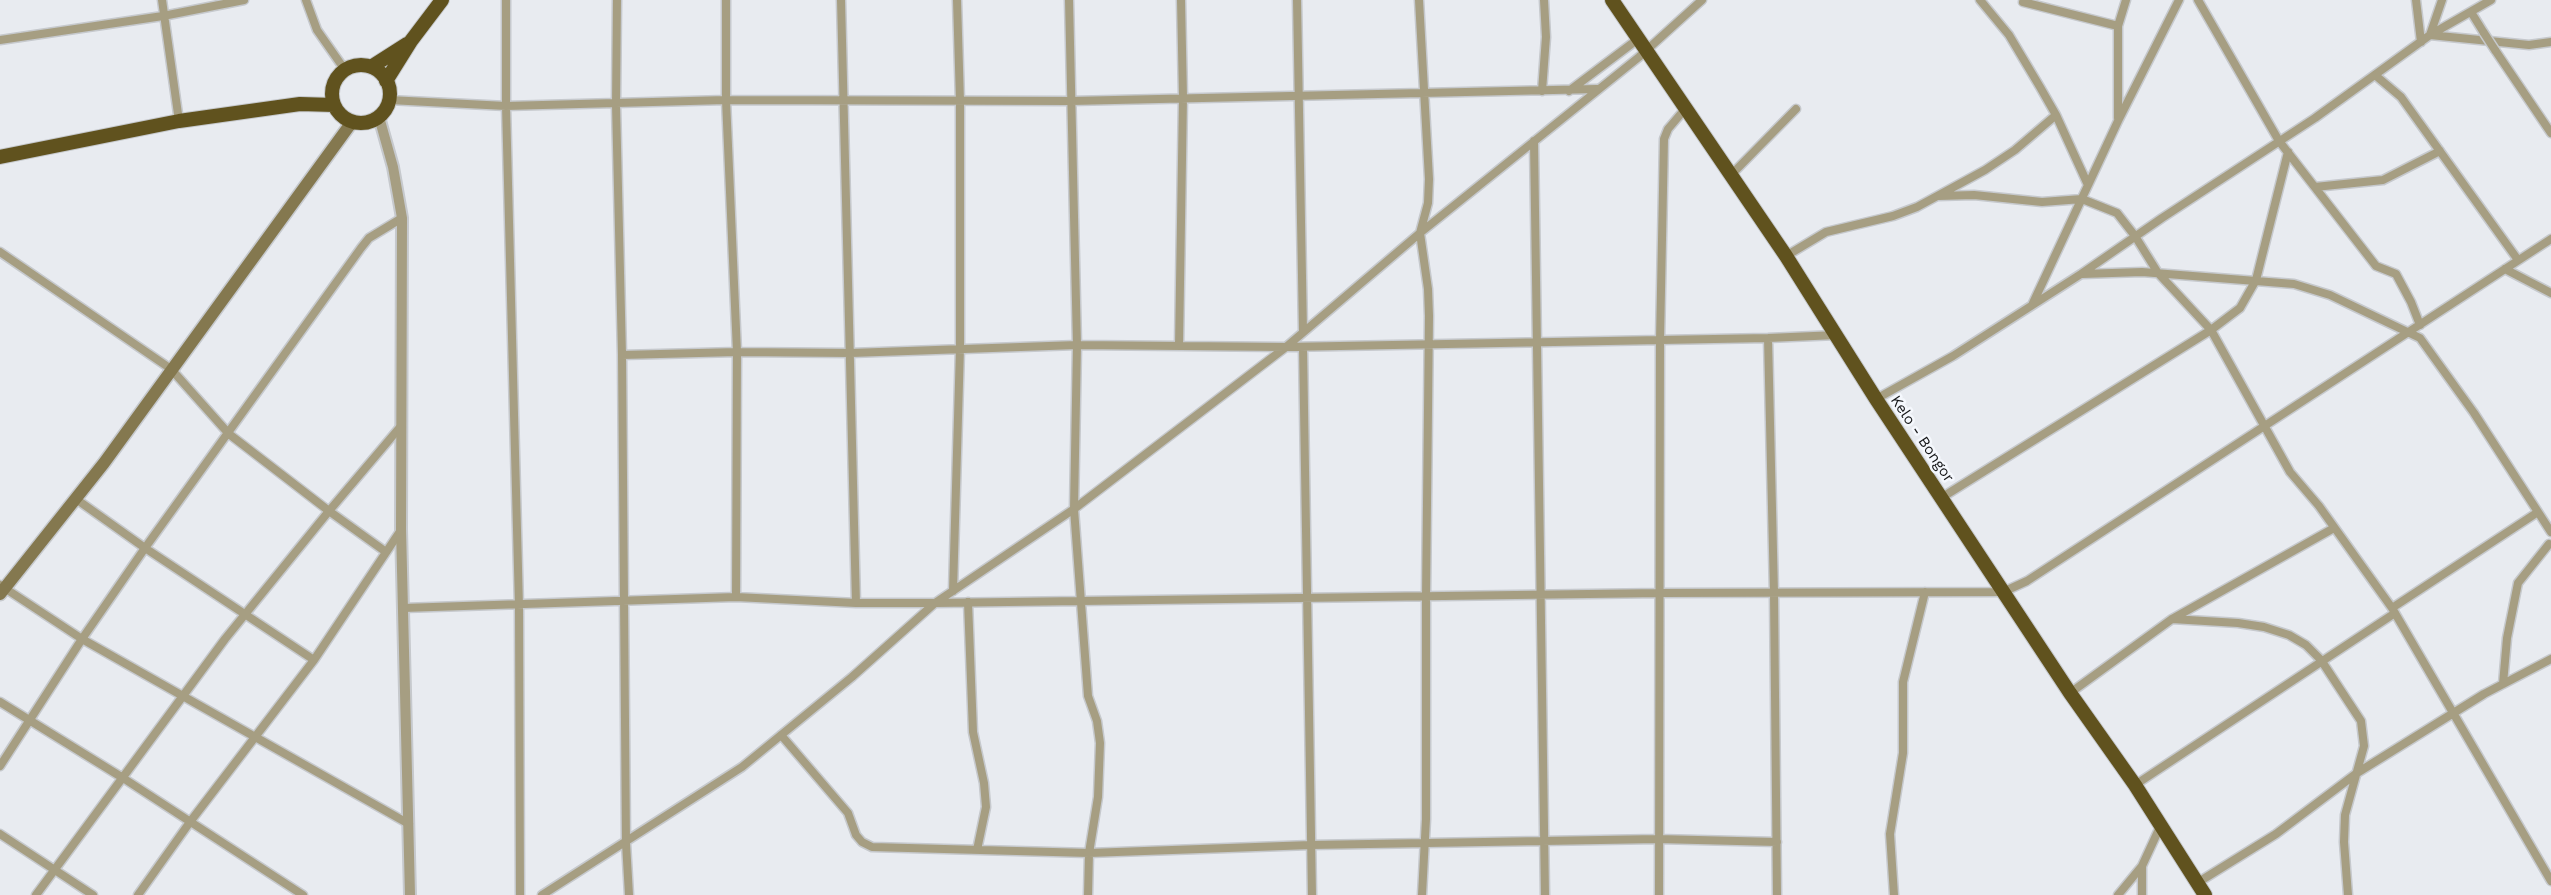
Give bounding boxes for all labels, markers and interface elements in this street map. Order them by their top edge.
street label: Kelo - Bongor [1886,392,1958,486]

